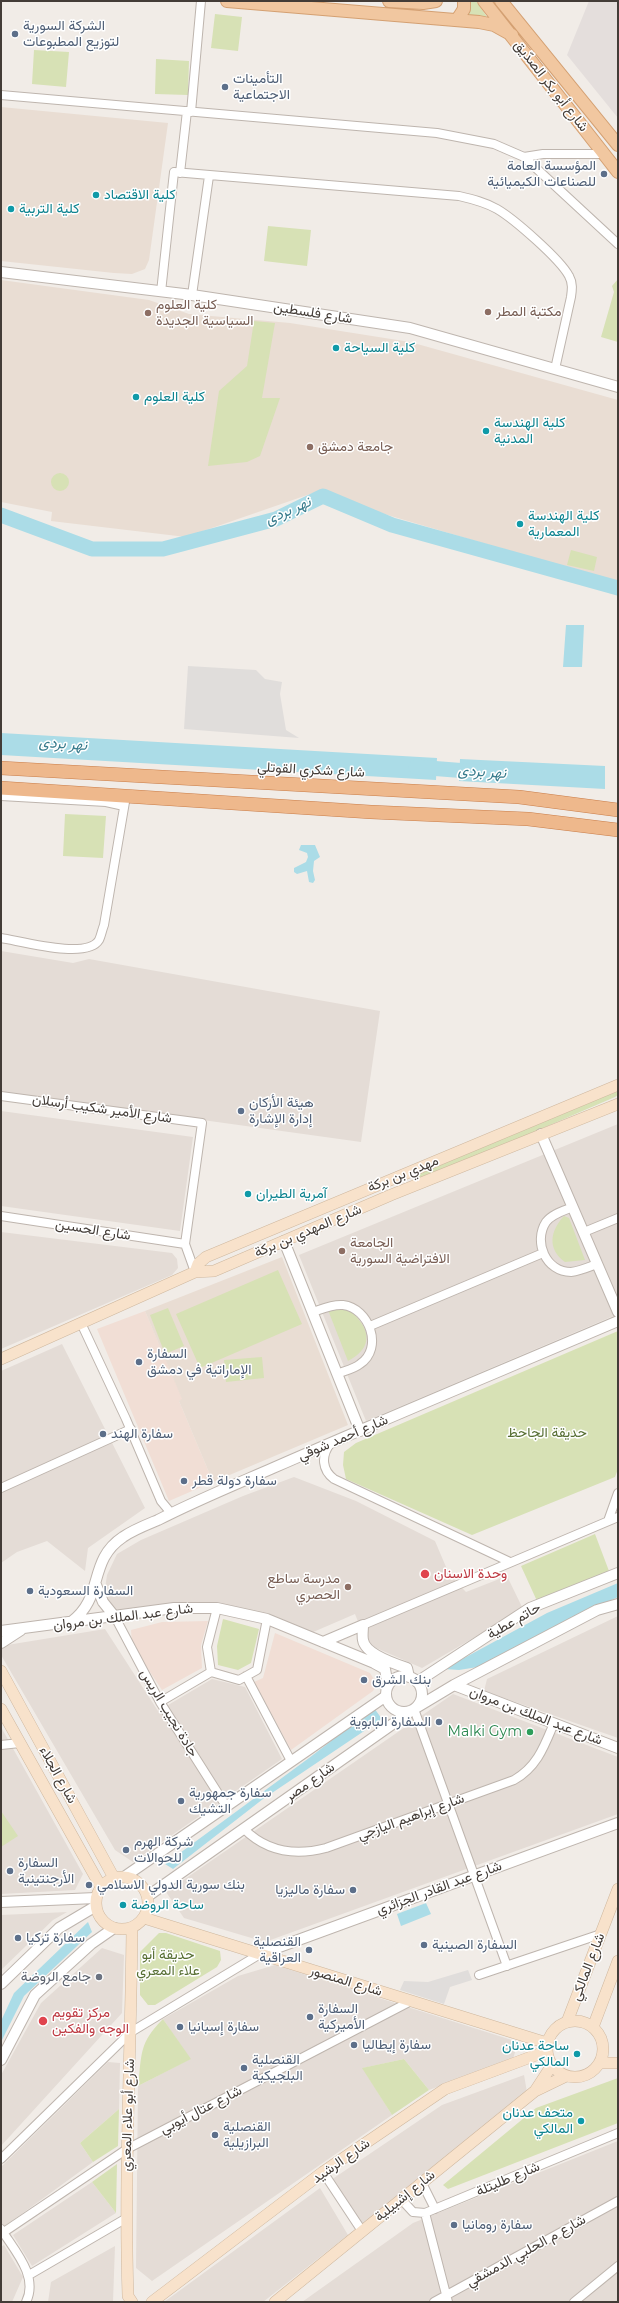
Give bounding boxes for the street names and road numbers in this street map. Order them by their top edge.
street label: شارع أبو بكر الصدّيق [510,37,592,135]
street label: شارع فلسطين [272,298,354,328]
street label: شارع شكري القوتلي [257,759,365,781]
street label: شارع الأمير شكيب أرسلان [31,1091,173,1127]
street label: مهدي بن بركة [365,1152,441,1196]
street label: شارع المهدي بن بركة [252,1201,364,1261]
street label: شارع الحسين [54,1216,132,1244]
street label: شارع أحمد شوقي [295,1411,391,1465]
street label: حاتم عطية [484,1599,544,1643]
street label: شارع عبد الملك بن مروان [52,1600,194,1634]
street label: جادة نجيب الريس [136,1666,202,1760]
street label: شارع عبد الملك بن مروان [467,1683,605,1749]
street label: شارع الجلاء [35,1743,81,1807]
street label: شارع مصر [282,1759,338,1805]
street label: شارع إبراهيم اليازجي [355,1790,467,1844]
street label: شارع عبد القادر الجزائري [374,1857,504,1919]
street label: شارع المالكي [567,1931,609,2003]
street label: شارع المنصور [308,1962,384,2000]
street label: شارع أبو علاء المعري [118,2058,138,2172]
street label: شارع عتال أيوبي [157,2082,245,2138]
street label: شارع الرشيد [309,2135,373,2187]
street label: شارع طليتلة [474,2158,542,2200]
street label: شارع إشبيلية [371,2167,439,2225]
street label: شارع م الحلبي الدمشقي [463,2211,589,2291]

